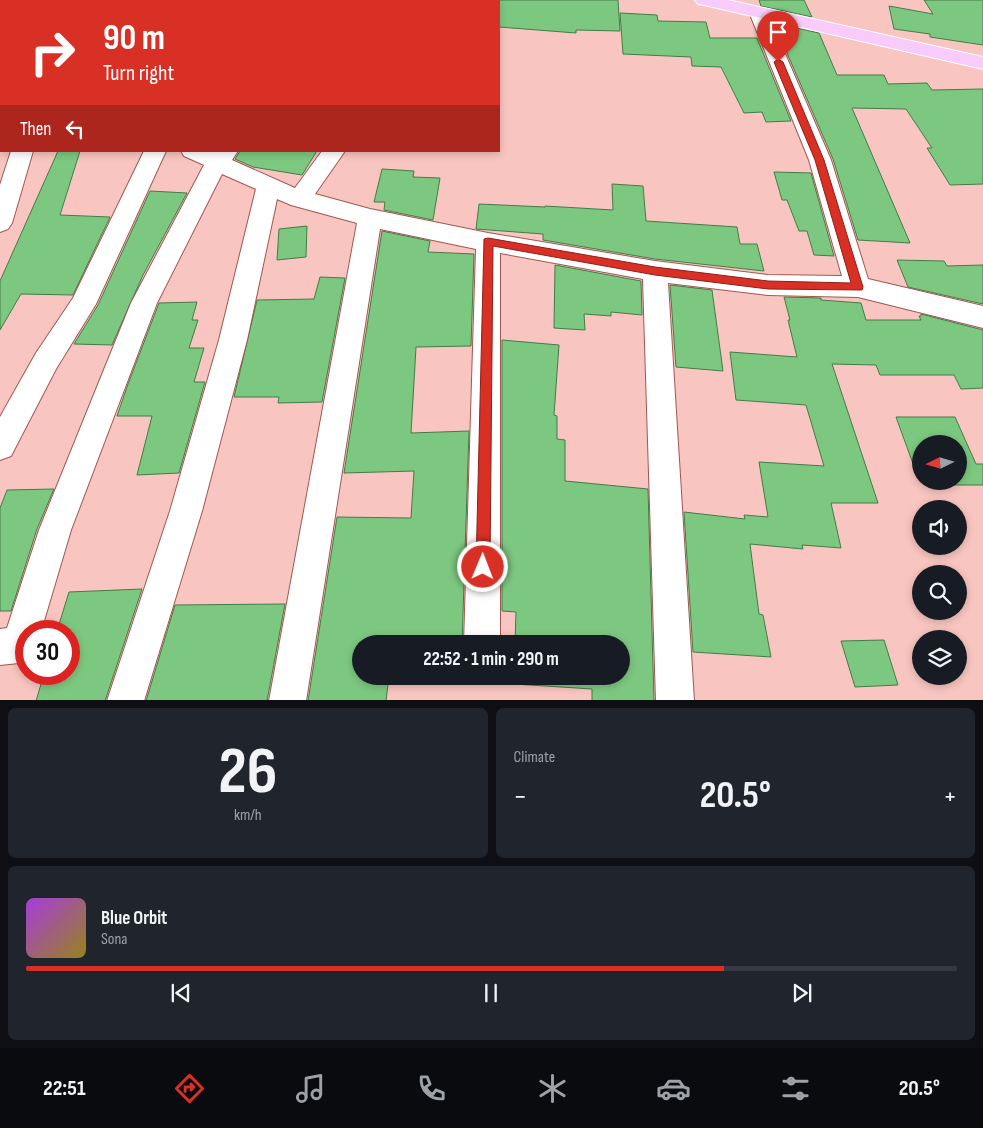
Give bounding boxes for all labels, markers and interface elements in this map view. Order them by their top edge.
pin [757,11,799,62]
text: 90 m [103,17,165,60]
icon: arrive [764,18,792,46]
icon: right [20,20,85,85]
text: Turn right [103,60,174,87]
icon: left [61,115,89,143]
text: Then [20,118,51,141]
north arrow [912,435,968,490]
map controls [912,435,967,685]
button: sound [912,500,967,555]
position arrow [456,540,508,592]
button: search [912,565,967,620]
speed limit sign: 30 [15,620,80,685]
button: layers [912,630,967,685]
text: 22:52 · 1 min · 290 m [423,648,559,671]
text: 26 [218,734,277,812]
text: Climate [514,748,555,767]
text: 20.5° [700,773,771,818]
text: − [514,780,527,813]
text: + [943,780,957,813]
text: km/h [234,806,262,825]
text: Blue Orbit [101,907,167,930]
text: Sona [101,930,128,949]
icon: previous [167,979,195,1007]
icon: pause [477,979,505,1007]
icon: next [788,979,816,1007]
icon: directions [172,1071,207,1106]
icon: music [293,1071,328,1106]
icon: phone [414,1071,449,1106]
icon: climate [535,1071,570,1106]
icon: car [656,1071,691,1106]
icon: filters [778,1071,813,1106]
text: 22:51 [43,1075,86,1102]
text: 20.5° [899,1075,940,1102]

